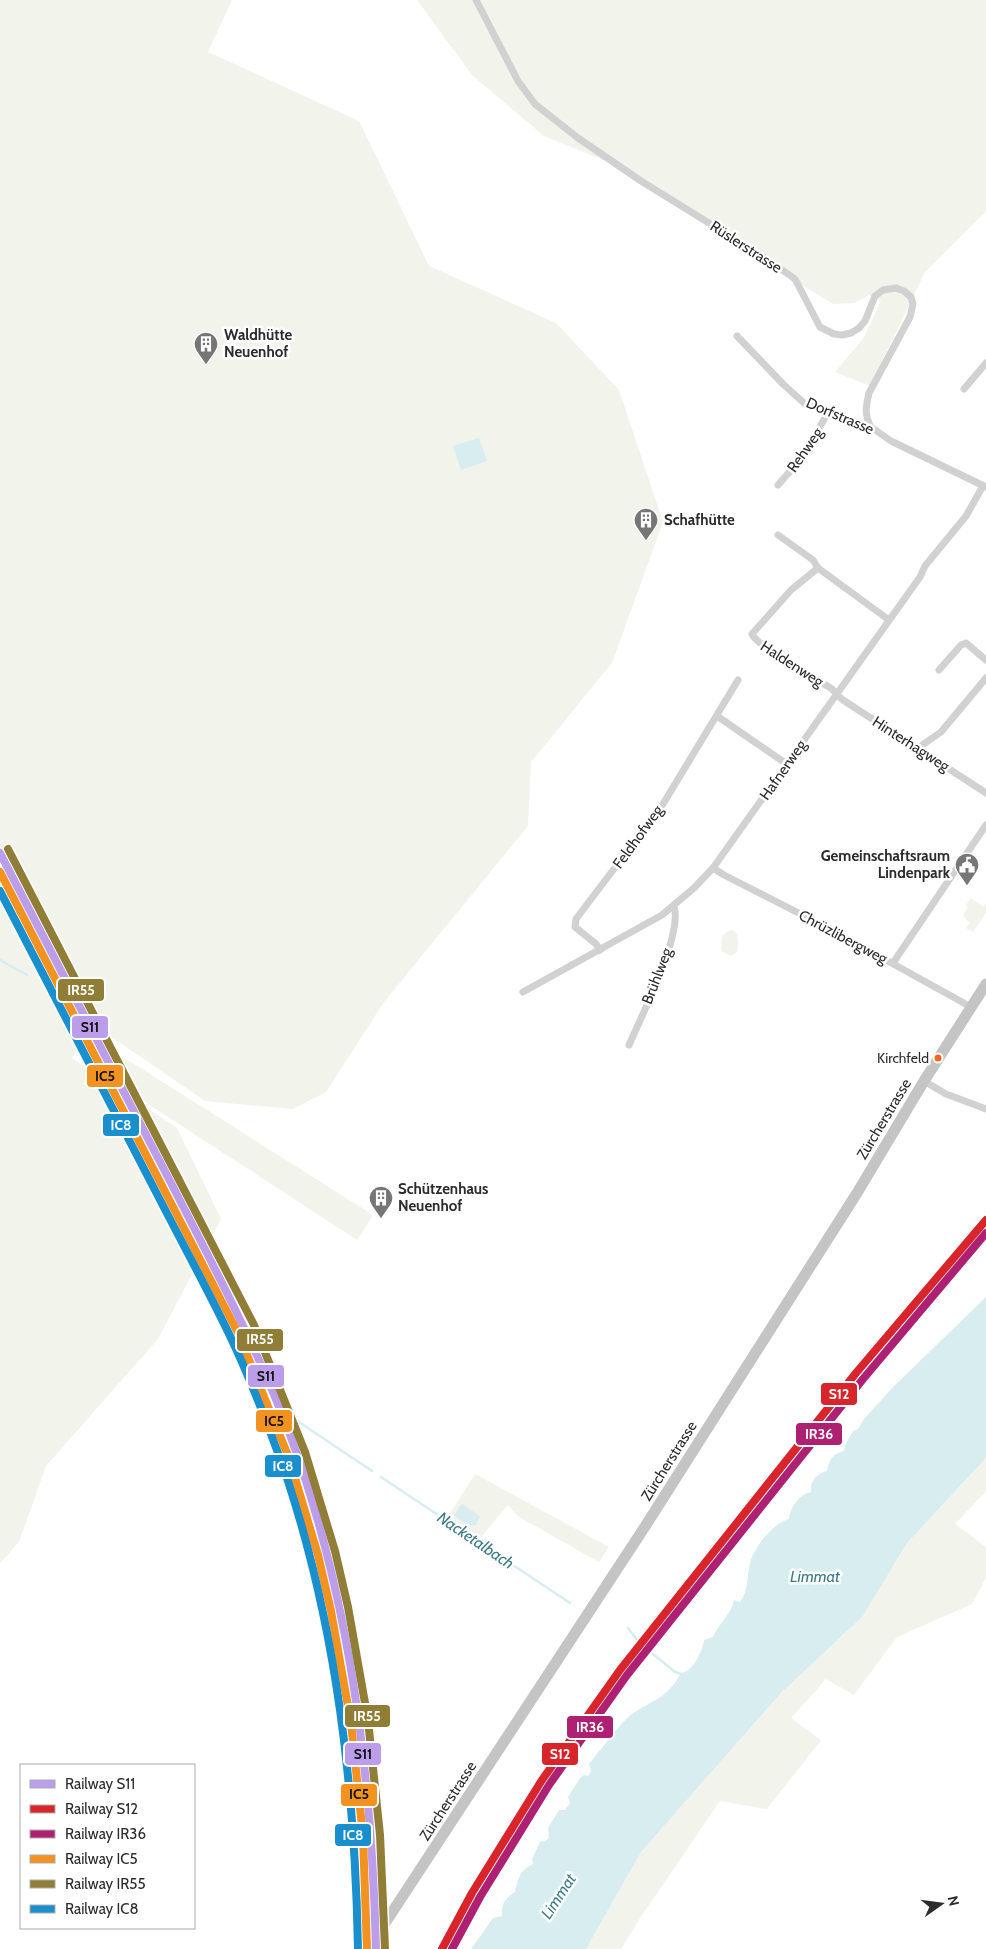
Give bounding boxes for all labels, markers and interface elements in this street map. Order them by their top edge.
street label: Rüslerstrasse [707,217,786,277]
place label: Waldhütte Neuenhof [224,326,293,361]
building icon: Waldhütte Neuenhof [193,331,219,365]
street label: Dorfstrasse [803,394,877,438]
street label: Rehweg [783,424,827,476]
building icon: Schafhütte [633,507,659,541]
place label: Schafhütte [664,511,735,529]
street label: Haldenweg [757,637,827,691]
street label: Hinterhagweg [869,712,953,776]
street label: Hafnerweg [756,736,811,804]
street label: Feldhofweg [609,801,667,872]
place label: Gemeinschaftsraum Lindenpark [821,847,951,882]
public building icon: Gemeinschaftsraum Lindenpark [954,852,980,886]
street label: Chrüzlibergweg [796,906,891,968]
street label: Brühlweg [638,945,676,1007]
line badge: IR55 [57,978,105,1002]
text: IR55 [67,981,95,999]
line badge: S11 [71,1015,109,1039]
text: S11 [81,1018,99,1036]
place label: Kirchfeld [877,1049,929,1067]
marker: Kirchfeld [933,1053,943,1063]
line badge: IC5 [86,1064,124,1088]
text: IC5 [95,1067,115,1085]
street label: Zürcherstrasse [853,1075,915,1163]
line badge: IC8 [102,1113,140,1137]
text: IC8 [111,1116,131,1134]
place label: Schützenhaus Neuenhof [398,1180,488,1215]
building icon: Schützenhaus Neuenhof [368,1185,394,1219]
line badge: IR55 [236,1328,284,1352]
text: IR55 [246,1330,274,1348]
line badge: S11 [247,1364,285,1388]
text: S11 [257,1367,275,1385]
line badge: S12 [820,1382,858,1406]
text: S12 [829,1385,849,1403]
line badge: IC5 [255,1409,293,1433]
text: IC5 [264,1412,284,1430]
street label: Zürcherstrasse [637,1417,701,1504]
line badge: IR36 [795,1422,843,1446]
text: IR36 [805,1425,833,1443]
line badge: IC8 [264,1454,302,1478]
text: IC8 [273,1457,293,1475]
water label: Nacketalbach [434,1508,518,1573]
water label: Limmat [790,1567,841,1586]
line badge: IR55 [344,1704,391,1728]
text: IR55 [353,1707,381,1725]
line badge: IR36 [566,1715,614,1739]
text: IR36 [576,1718,604,1736]
line badge: S11 [344,1742,382,1766]
line badge: S12 [541,1742,579,1766]
text: S11 [354,1745,372,1763]
text: S12 [550,1745,570,1763]
street label: Zürcherstrasse [416,1758,480,1844]
legend [20,1764,195,1929]
text: Railway S11 [65,1775,135,1793]
line badge: IC5 [340,1783,378,1807]
text: IC5 [349,1785,369,1803]
text: Railway S12 [65,1800,138,1818]
line badge: IC8 [334,1823,372,1847]
text: Railway IR36 [65,1825,146,1843]
text: IC8 [343,1826,363,1844]
text: Railway IC5 [65,1850,138,1868]
water label: Limmat [537,1869,581,1922]
text: Railway IR55 [65,1875,146,1893]
north arrow [916,1879,966,1929]
text: N [944,1894,964,1908]
text: Railway IC8 [65,1900,139,1918]

